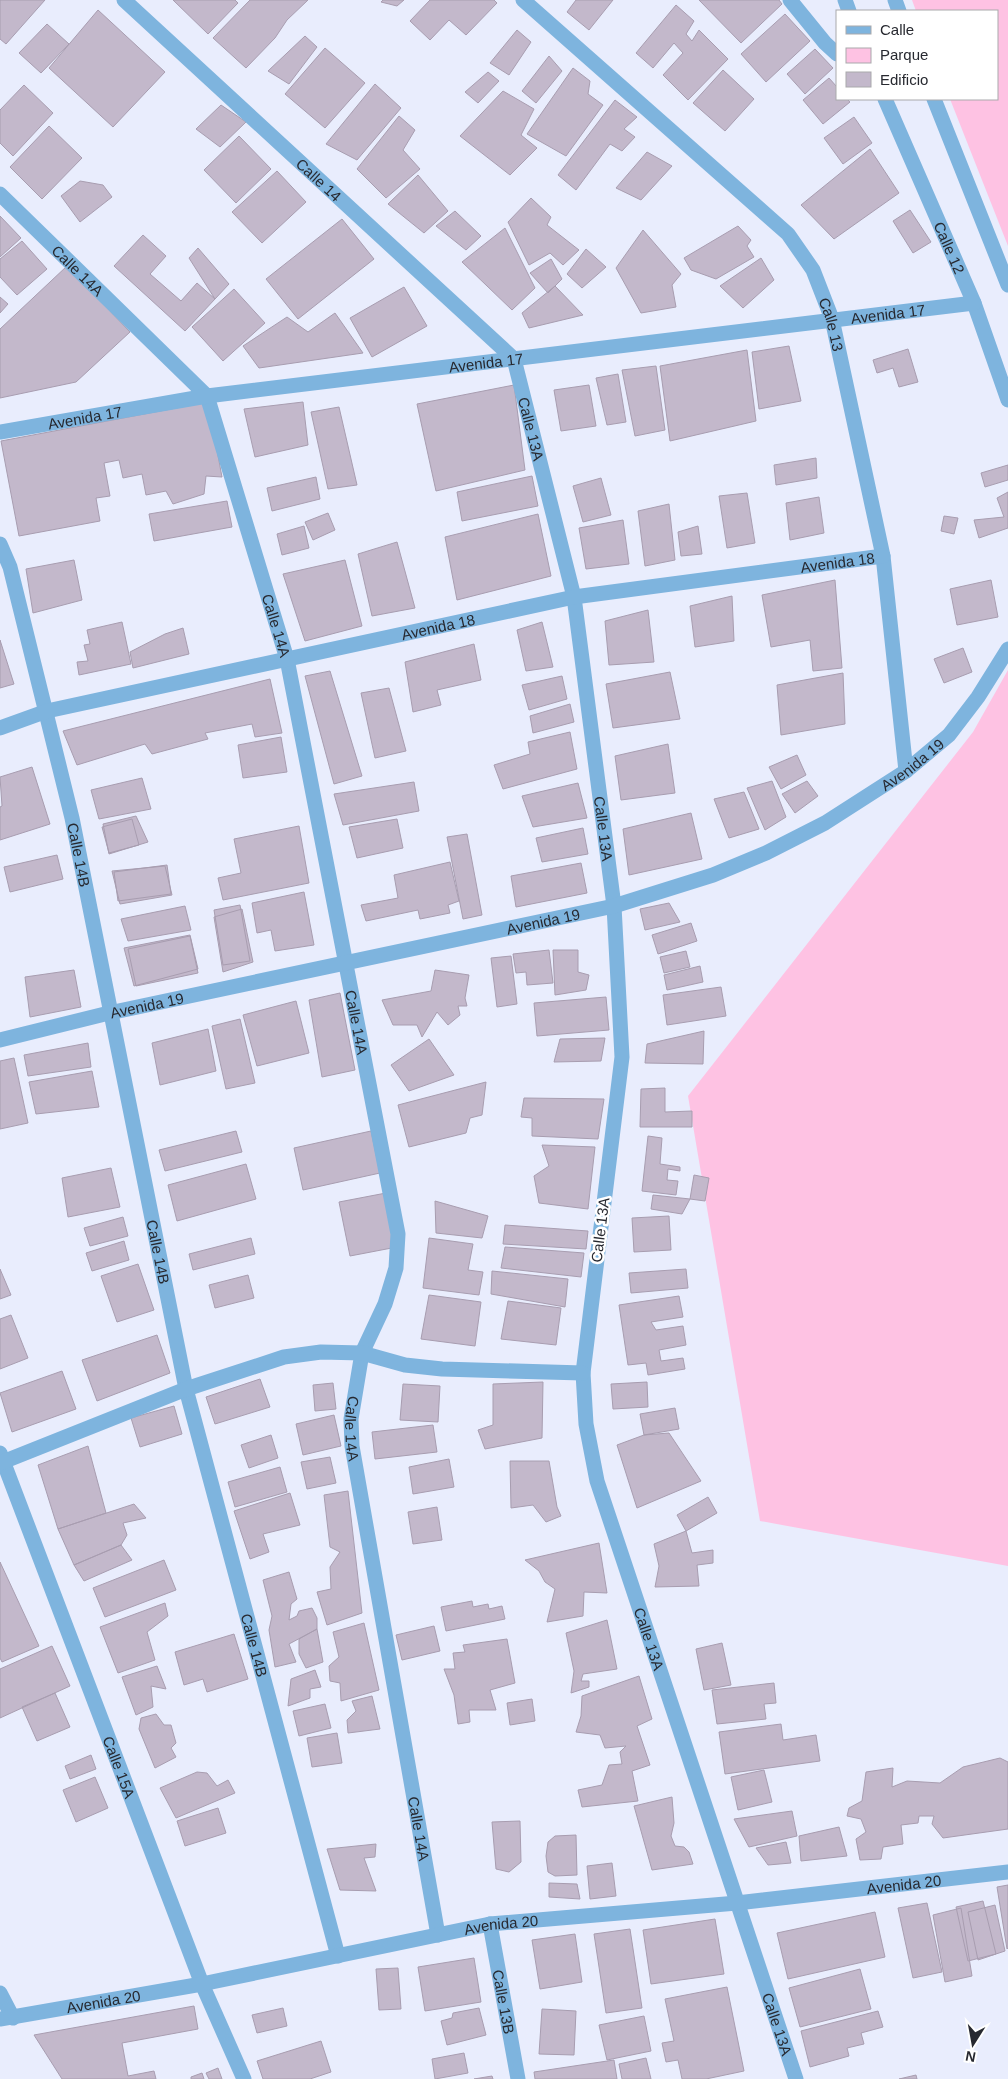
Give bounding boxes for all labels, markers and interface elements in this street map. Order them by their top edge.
legend [836,10,998,100]
text: Calle [880,21,914,38]
text: Parque [880,46,928,63]
text: Edificio [880,71,928,88]
street label: Calle 14 [293,155,345,204]
street label: Calle 12 [931,219,969,276]
street label: Calle 14A [49,241,107,299]
street label: Calle 13 [816,295,847,353]
street label: Avenida 17 [850,300,926,326]
street label: Avenida 17 [448,349,524,375]
street label: Calle 13A [515,395,548,462]
street label: Avenida 17 [46,402,123,432]
street label: Avenida 18 [799,549,876,575]
street label: Calle 14A [259,592,294,659]
street label: Avenida 18 [400,610,476,643]
street label: Avenida 19 [877,735,947,794]
street label: Calle 13A [591,795,617,862]
street label: Calle 14B [65,821,94,888]
street label: Avenida 19 [505,905,581,937]
street label: Avenida 19 [109,989,185,1021]
street label: Calle 14A [343,989,372,1056]
street label: Calle 13A [588,1197,612,1263]
street label: Calle 14B [144,1218,173,1285]
street label: Calle 14A [342,1395,363,1462]
street label: Calle 13A [631,1605,668,1672]
street label: Calle 14B [238,1611,271,1679]
street label: Calle 15A [100,1734,139,1800]
street label: Calle 14A [405,1795,433,1862]
street label: Avenida 20 [866,1871,942,1897]
street label: Avenida 20 [462,1911,539,1938]
street label: Calle 13B [490,1968,518,2035]
street label: Avenida 20 [65,1986,142,2016]
street label: Calle 13A [759,1990,796,2057]
north arrow [948,2019,998,2069]
text: N [964,2048,977,2066]

